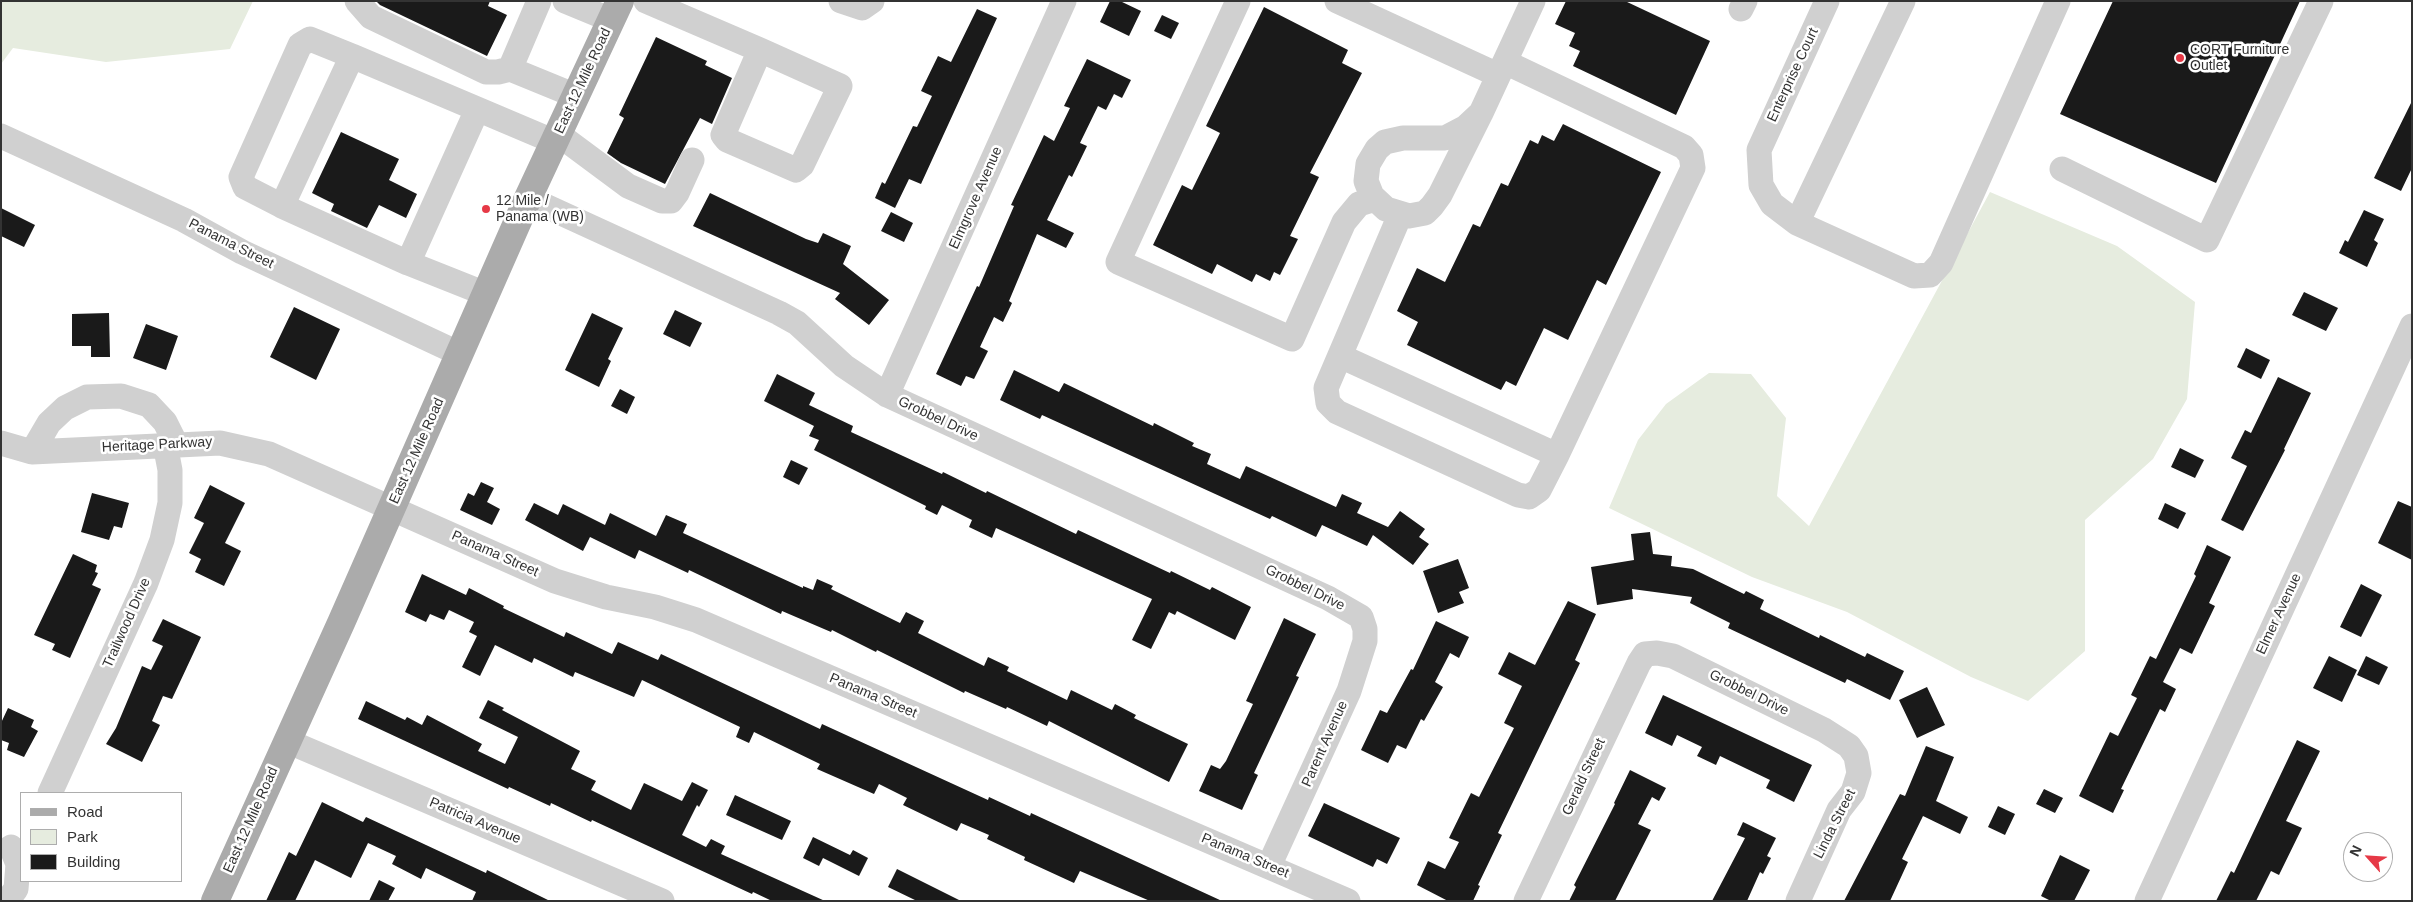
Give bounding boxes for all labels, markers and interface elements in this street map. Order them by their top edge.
street label: Enterprise Court [1764,25,1822,125]
street label: East 12 Mile Road [551,26,615,136]
place label: CORT Furniture Outlet [2190,42,2289,74]
marker: CORT Furniture Outlet [2174,52,2186,64]
street label: Elmgrove Avenue [946,144,1006,252]
place label: 12 Mile / Panama (WB) [496,193,584,226]
marker: 12 Mile / Panama (WB) [480,203,492,215]
street label: Panama Street [186,215,276,273]
street label: Grobbel Drive [895,393,981,445]
street label: East 12 Mile Road [386,395,448,507]
street label: Heritage Parkway [101,434,213,456]
street label: Panama Street [449,527,541,581]
street label: Grobbel Drive [1263,562,1347,614]
street label: Elmer Avenue [2253,571,2305,657]
street label: Trailwood Drive [100,575,154,671]
street label: Grobbel Drive [1707,667,1791,719]
street label: Panama Street [827,670,919,722]
street label: Parent Avenue [1299,698,1351,790]
street label: Gerald Street [1559,736,1609,818]
street label: East 12 Mile Road [220,764,282,876]
street label: Linda Street [1810,787,1860,861]
legend [20,792,182,882]
street label: Patricia Avenue [427,794,523,848]
text: Road [67,803,103,820]
text: Park [67,828,98,845]
street label: Panama Street [1199,830,1291,882]
north arrow [2343,832,2393,882]
text: N [2346,843,2365,859]
text: Building [67,853,120,870]

